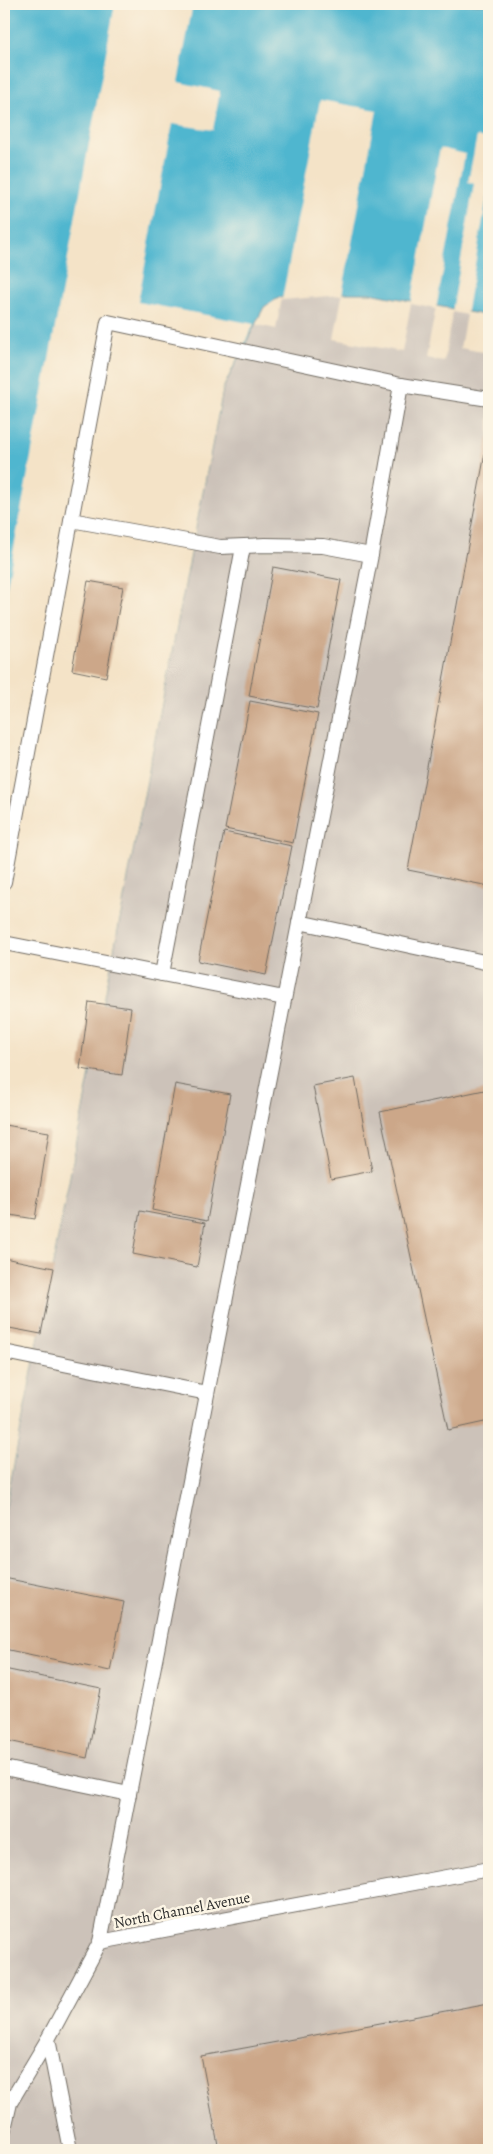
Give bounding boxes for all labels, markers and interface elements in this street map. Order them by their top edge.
street label: North Channel Avenue [112,1887,252,1933]

